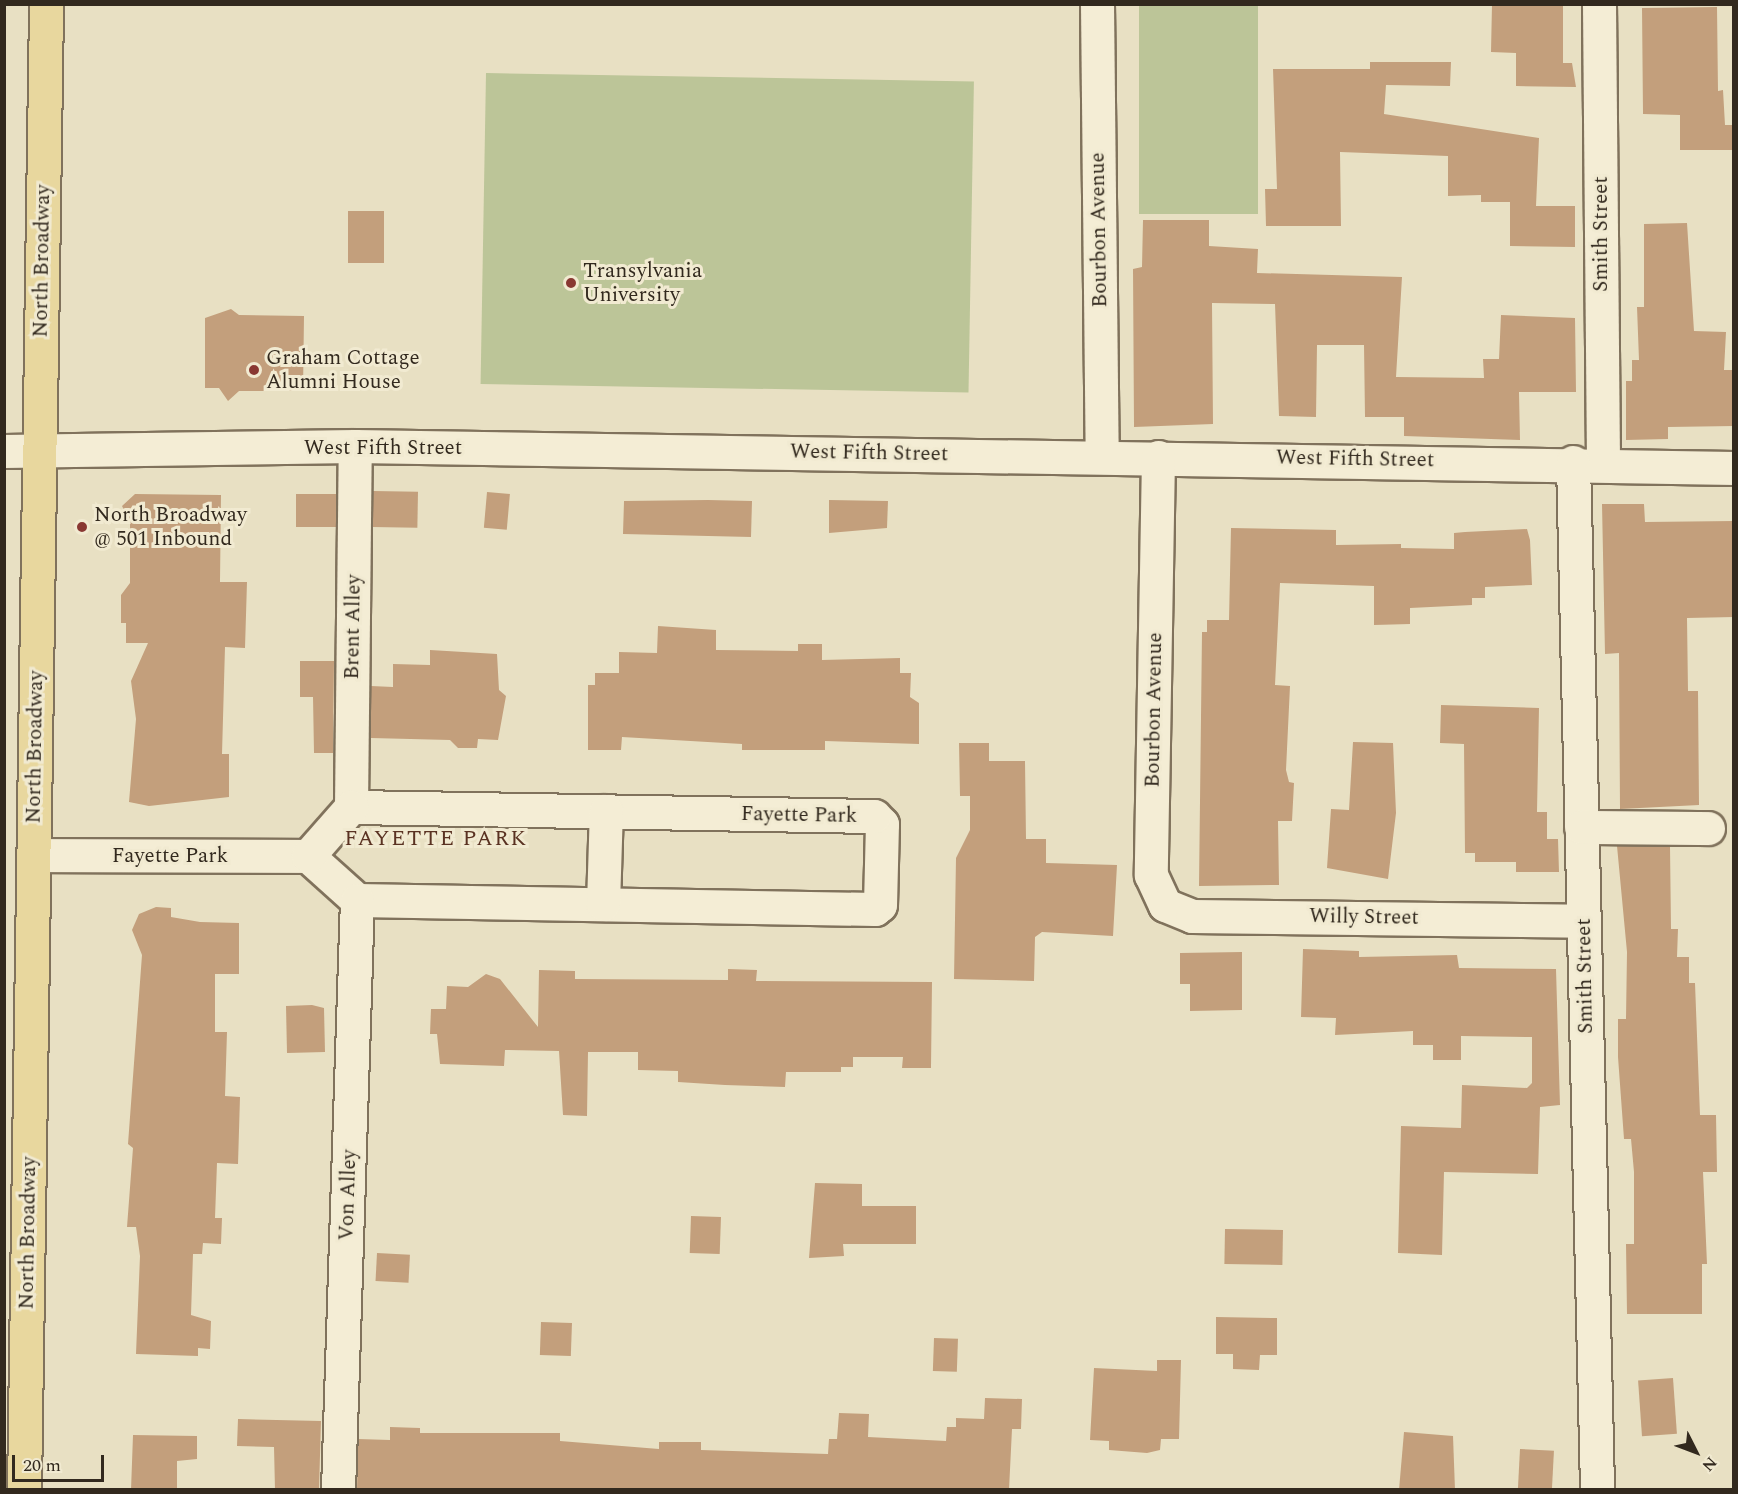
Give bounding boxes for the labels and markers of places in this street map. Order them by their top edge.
place label: Transylvania University [583,258,702,308]
marker: Transylvania University [564,276,578,290]
place label: Graham Cottage Alumni House [266,345,420,395]
marker: Graham Cottage Alumni House [247,363,261,377]
place label: North Broadway @ 501 Inbound [94,502,247,552]
marker: North Broadway @ 501 Inbound [75,520,89,534]

